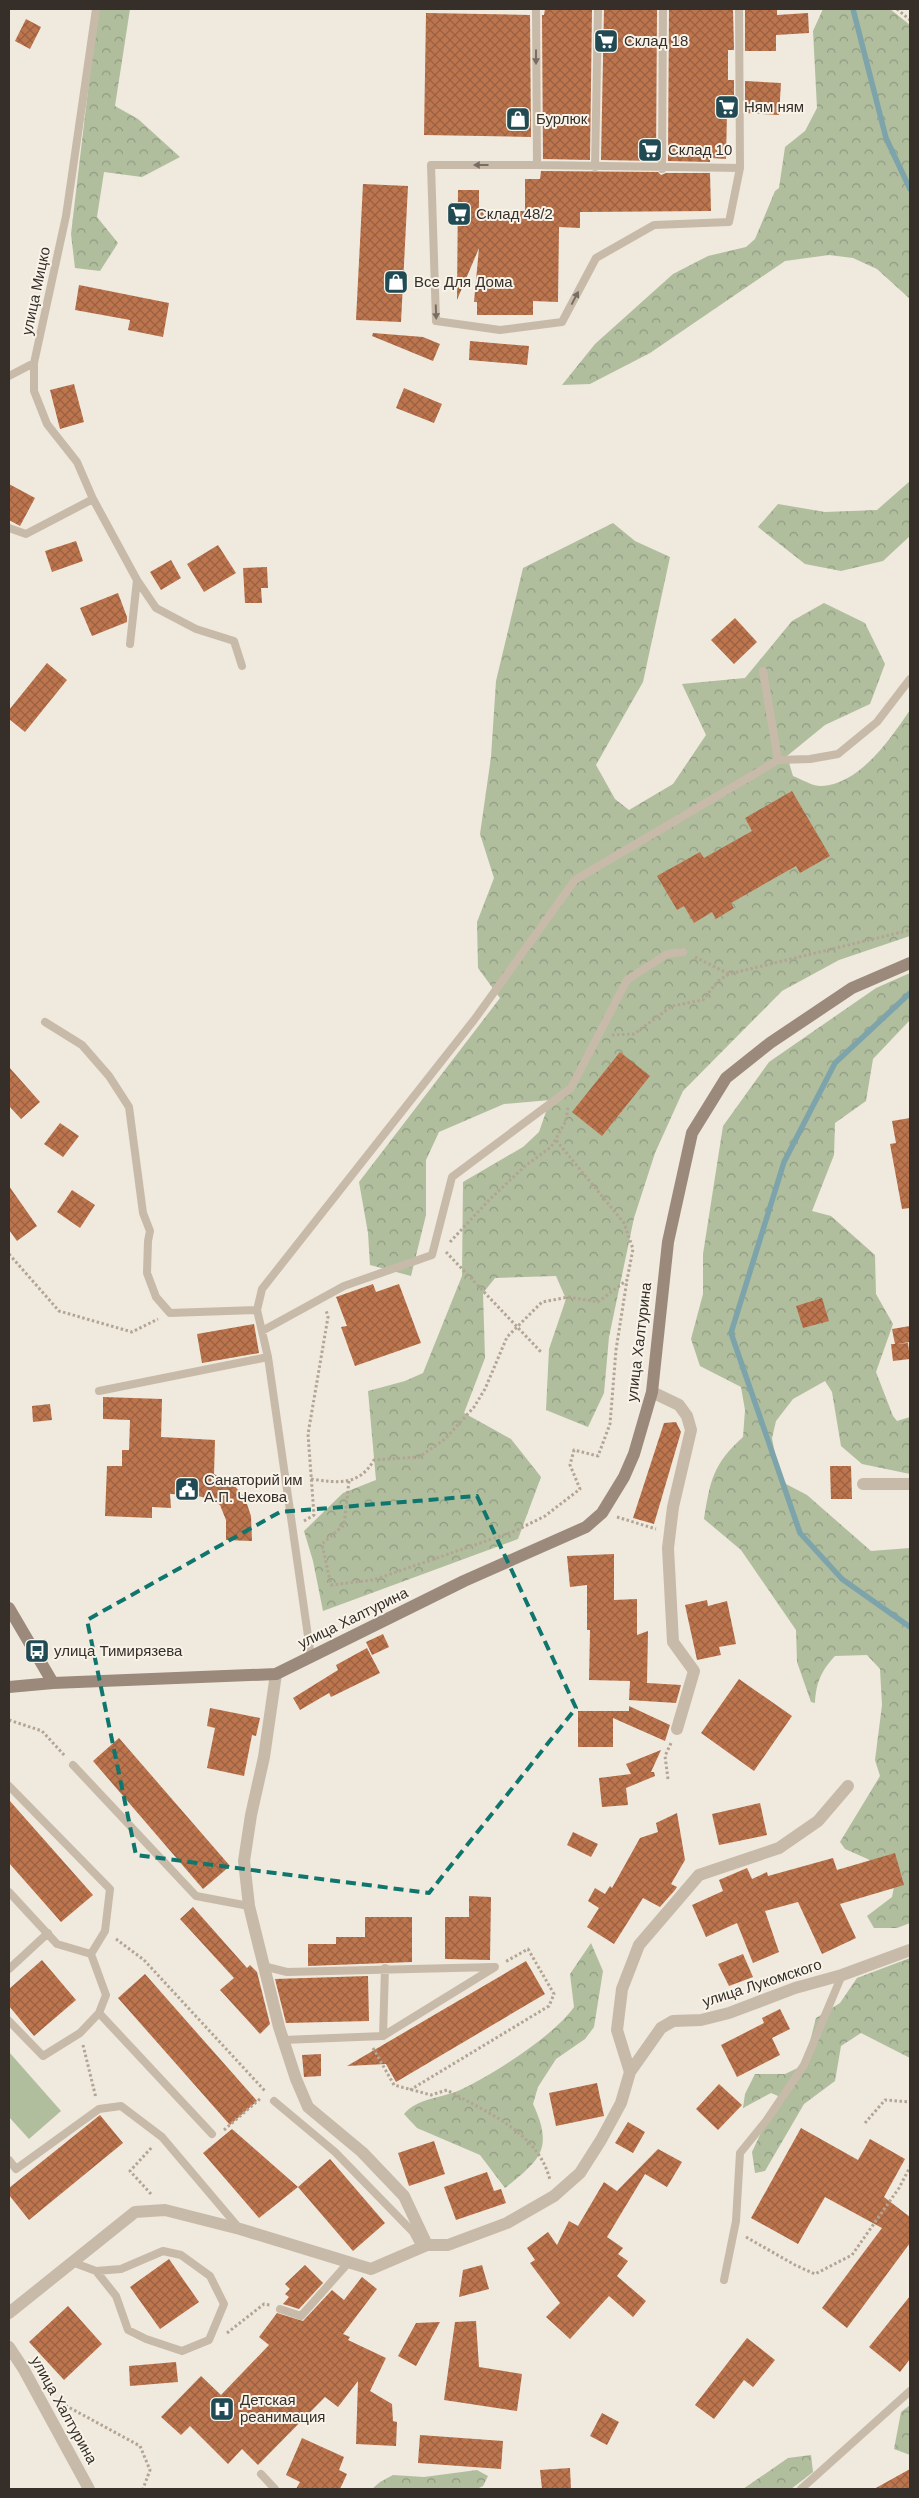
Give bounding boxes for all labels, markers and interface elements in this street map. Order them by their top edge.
supermarket icon: Склад 18 [593,28,619,54]
place label: Склад 18 [624,32,688,49]
one-way arrow [532,50,540,66]
supermarket icon: Ням ням [714,94,740,120]
place label: Ням ням [744,98,804,115]
shop icon: Бурлюк [505,106,531,132]
place label: Бурлюк [536,110,588,127]
supermarket icon: Склад 10 [637,137,663,163]
place label: Склад 10 [668,141,732,158]
one-way arrow [473,161,489,169]
supermarket icon: Склад 48/2 [446,201,472,227]
place label: Склад 48/2 [476,205,553,222]
street label: улица Мицко [18,245,53,337]
shop icon: Все Для Дома [383,269,409,295]
place label: Все Для Дома [414,273,513,290]
one-way arrow [571,291,579,305]
one-way arrow [432,305,440,321]
street label: улица Халтурина [623,1281,654,1403]
place label: Санаторий им А.П. Чехова [204,1471,303,1505]
public building icon: Санаторий им А.П. Чехова [174,1476,200,1502]
street label: улица Халтурина [295,1583,411,1652]
bus stop icon: улица Тимирязева [24,1638,50,1664]
place label: улица Тимирязева [54,1642,183,1659]
street label: улица Лукомского [700,1955,824,2010]
street label: улица Халтурина [28,2353,101,2467]
place label: Детская реанимация [240,2391,325,2425]
hospital icon: Детская реанимация [209,2396,235,2422]

